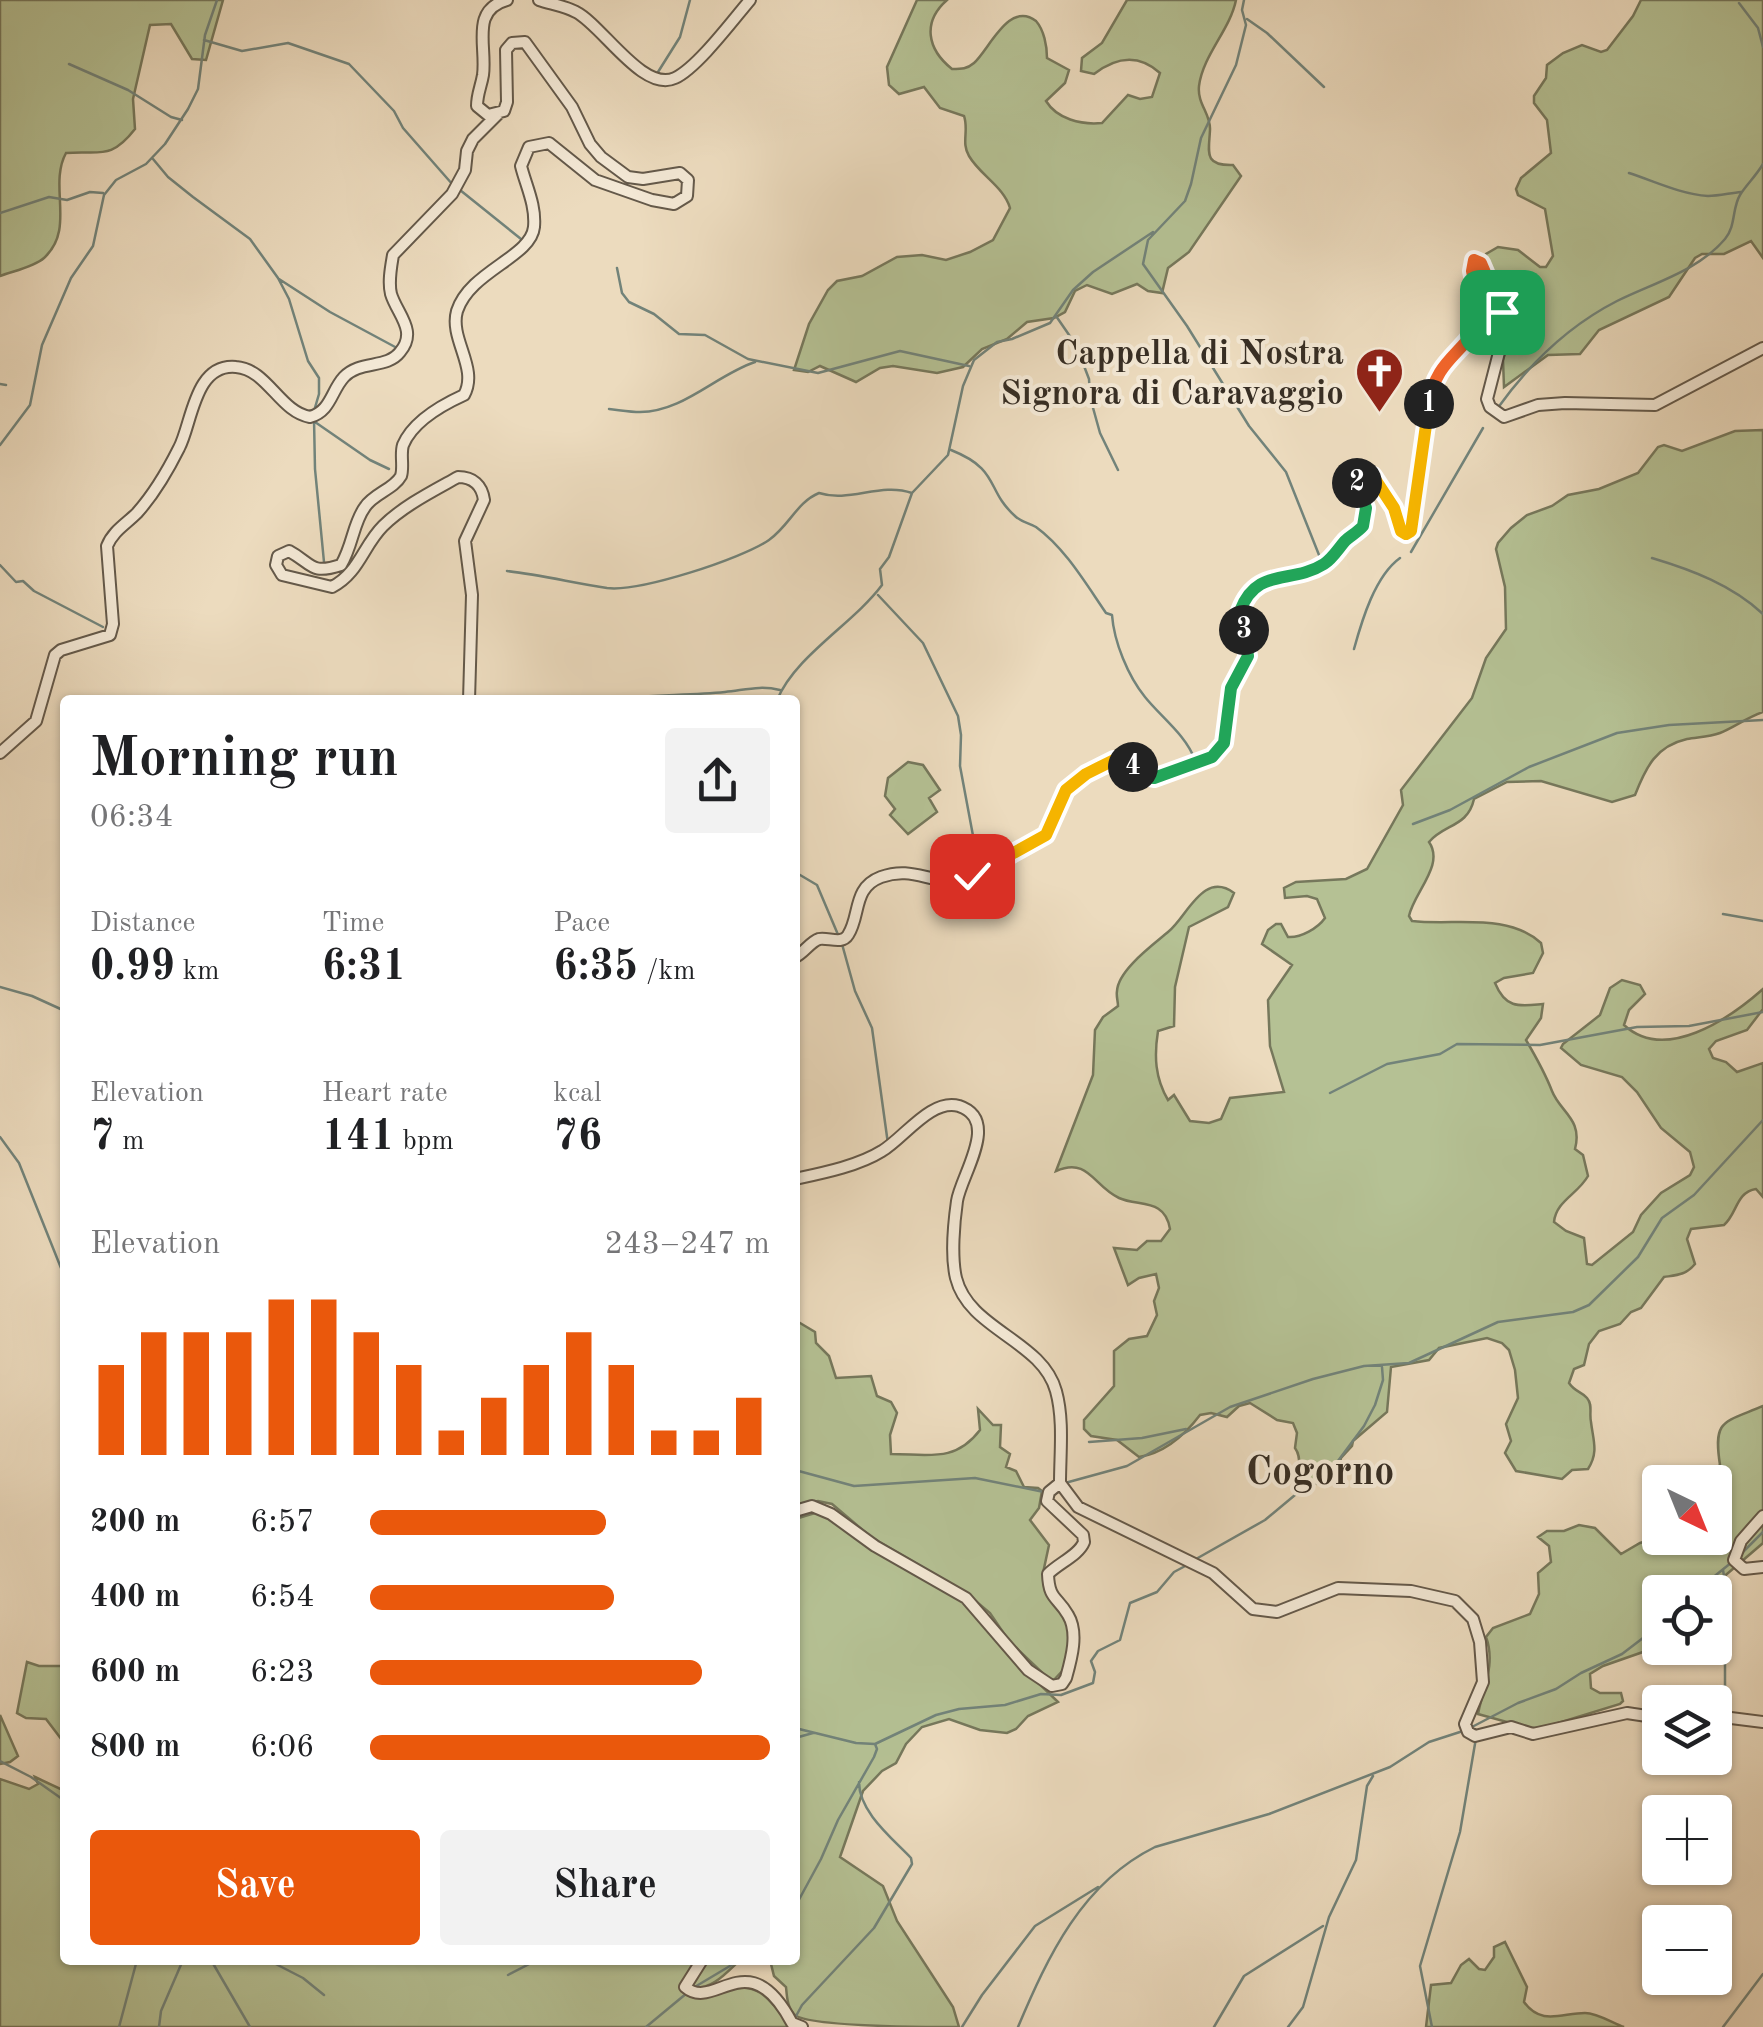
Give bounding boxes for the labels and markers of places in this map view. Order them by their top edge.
pin [1460,270,1545,355]
place label: Cappella di Nostra Signora di Caravaggio [1000,337,1344,412]
church icon: Cappella di Nostra Signora di Caravaggio [1353,346,1405,414]
pin: 1 [1404,379,1454,429]
pin: 2 [1332,458,1382,508]
pin: 3 [1219,605,1269,655]
pin: 4 [1108,742,1158,792]
pin [930,834,1015,919]

